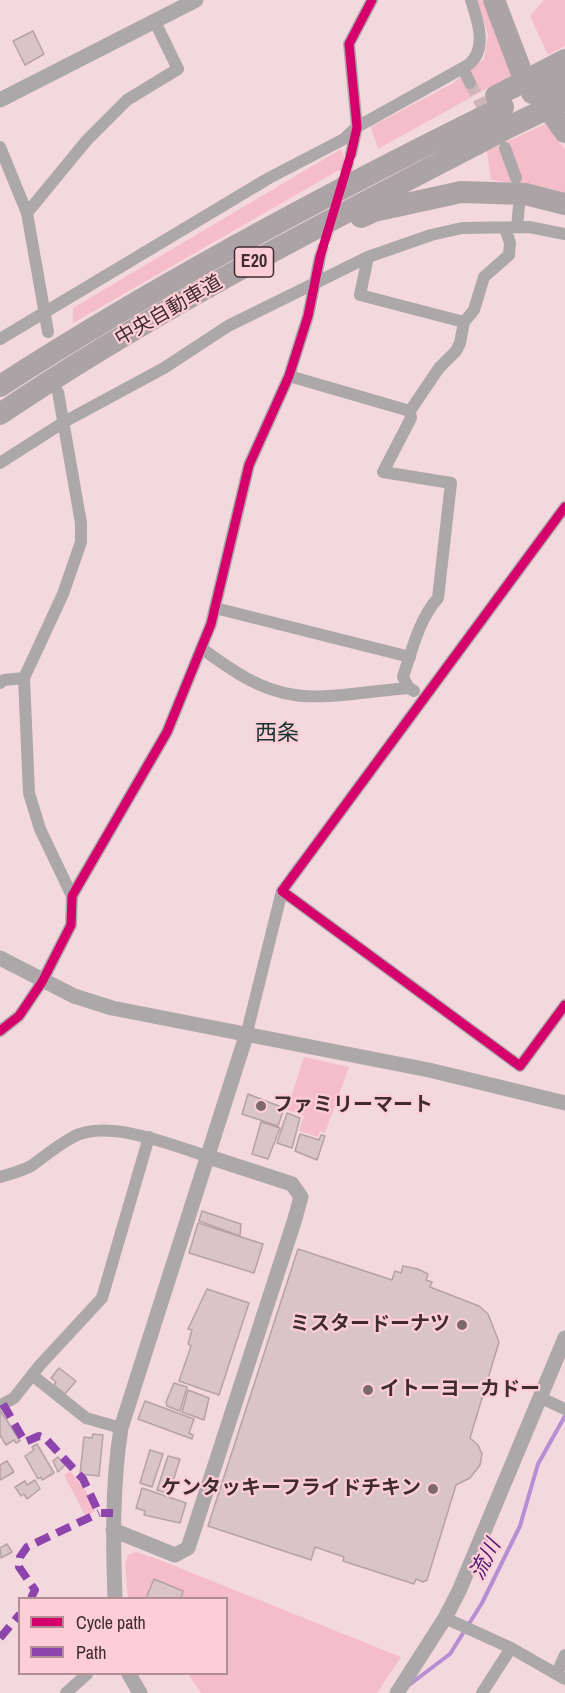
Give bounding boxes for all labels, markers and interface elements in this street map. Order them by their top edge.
road number: E20 [234,247,274,277]
street label: 中央自動車道 [111,271,227,351]
district label: 西条 [255,721,299,747]
place label: ファミリーマート [273,1094,433,1118]
marker: ファミリーマート [254,1099,268,1113]
place label: ミスタードーナツ [290,1313,450,1337]
marker: ミスタードーナツ [455,1318,469,1332]
place label: イトーヨーカドー [380,1378,540,1402]
marker: イトーヨーカドー [361,1383,375,1397]
place label: ケンタッキーフライドチキン [161,1477,421,1501]
marker: ケンタッキーフライドチキン [426,1482,440,1496]
water label: 流川 [465,1536,507,1584]
legend [18,1597,228,1675]
text: Cycle path [76,1610,146,1635]
text: Path [76,1640,106,1665]

